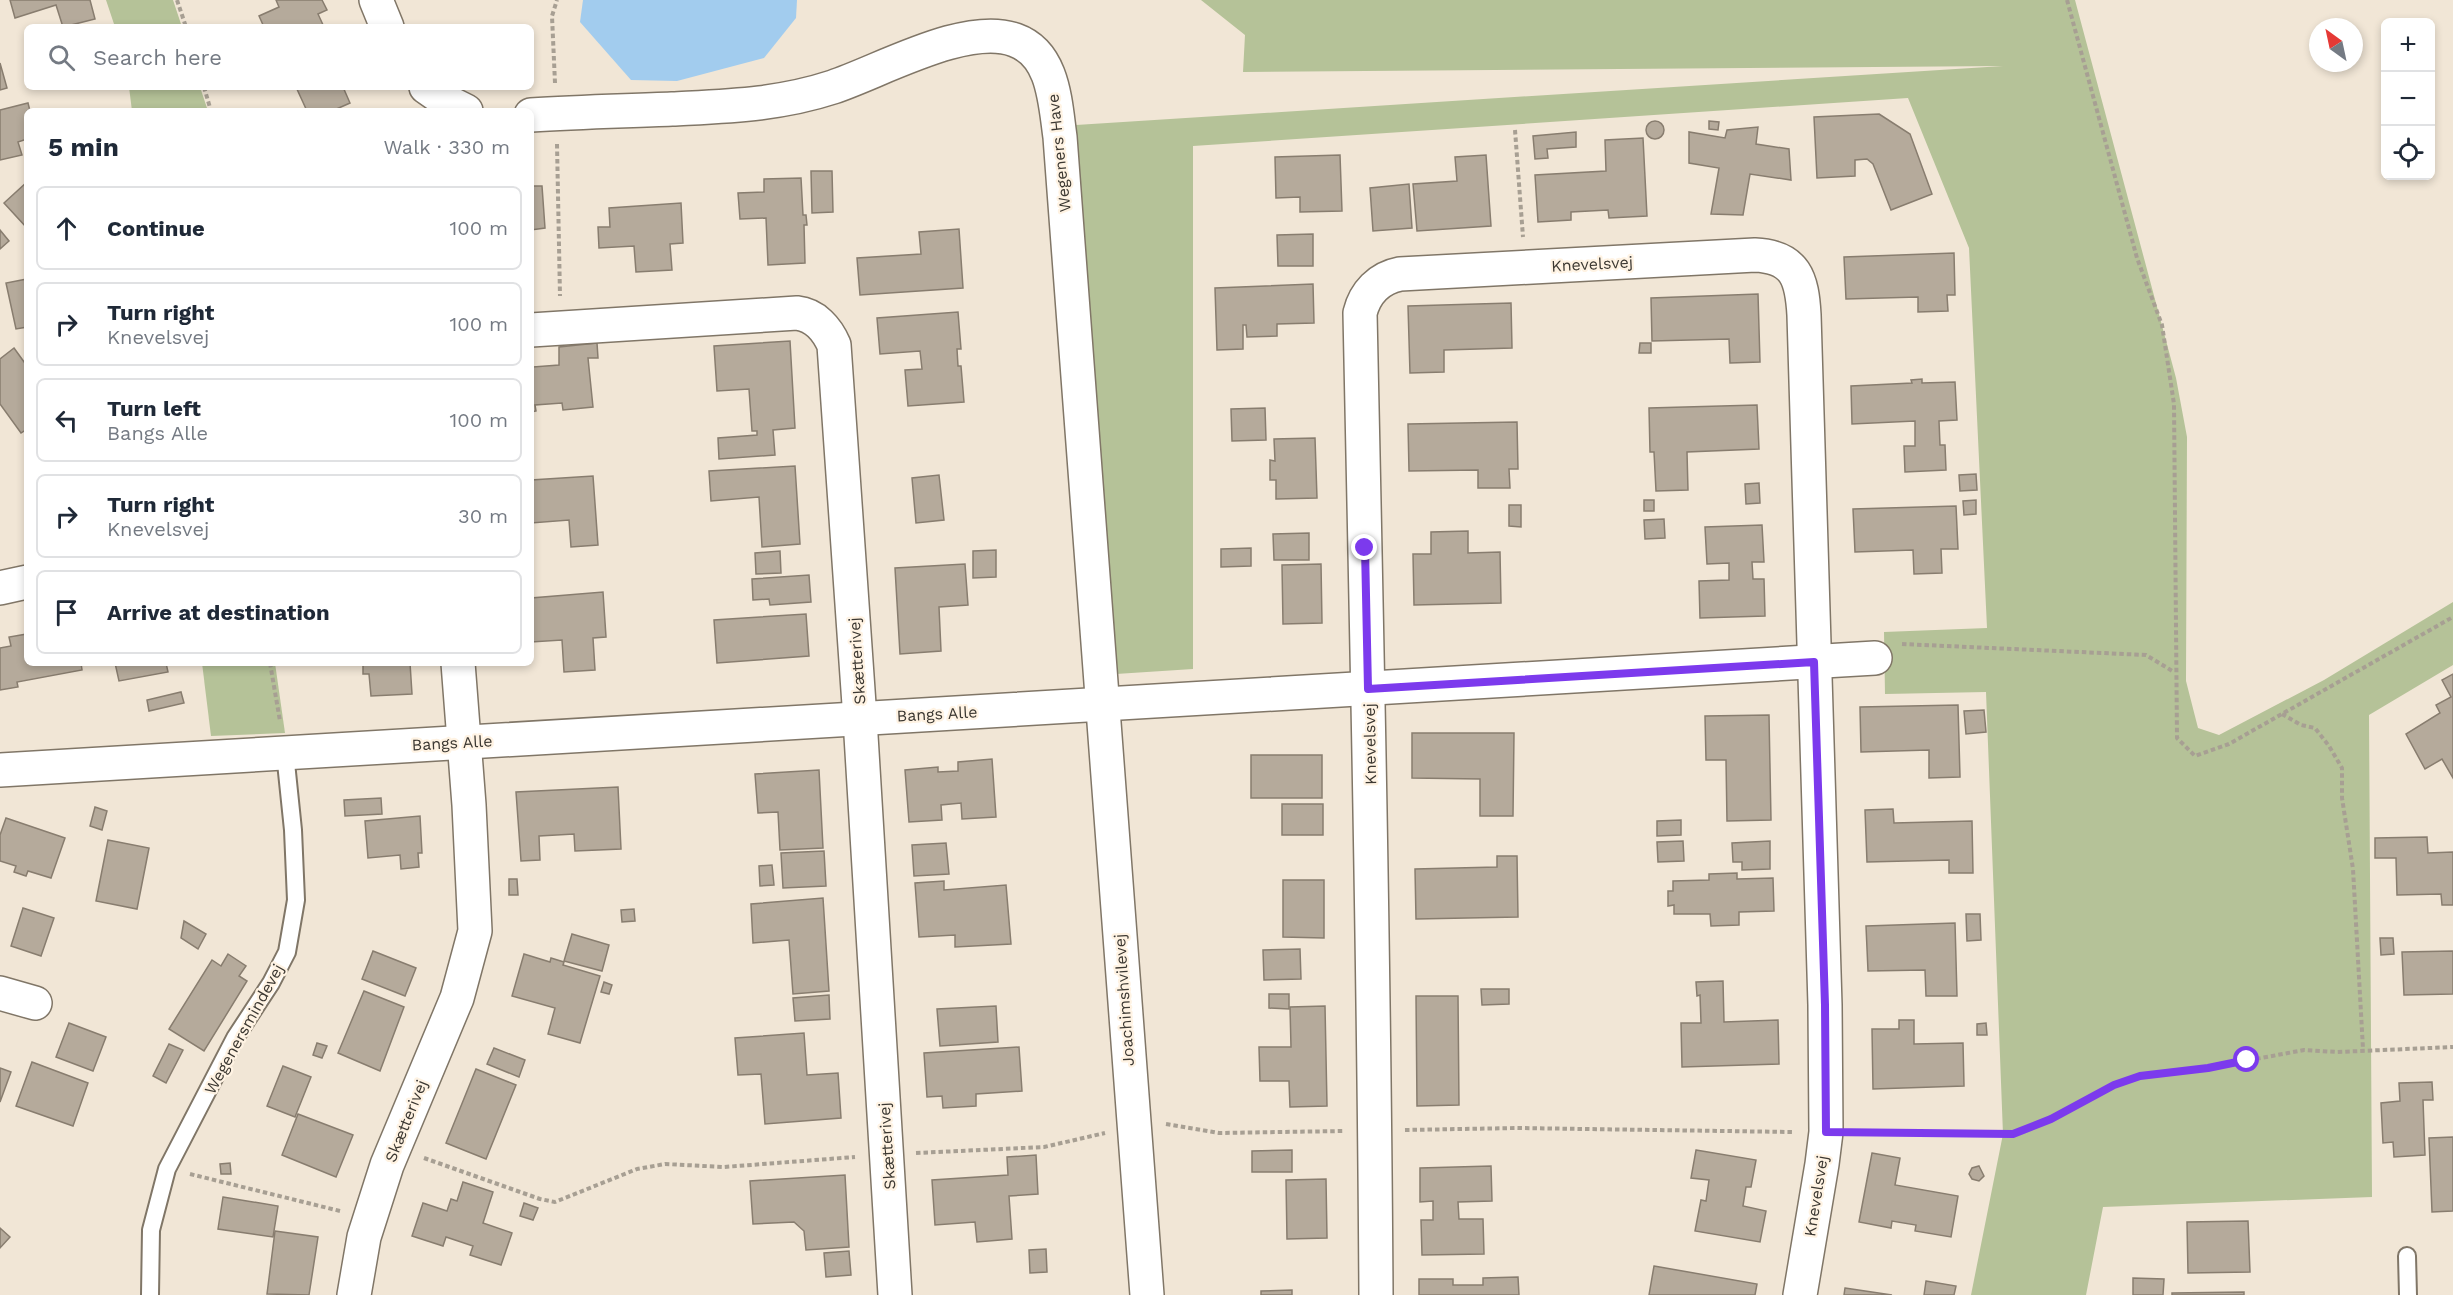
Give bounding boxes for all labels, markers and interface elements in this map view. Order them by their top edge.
north arrow [2309,18,2363,72]
map controls [2381,18,2435,180]
button: + [2381,18,2435,72]
search box [24,24,534,90]
icon: search [45,41,78,74]
text: Search here [93,45,222,70]
button: − [2381,72,2435,126]
street label: Wegeners Have [1043,93,1075,213]
button: locate [2381,126,2435,180]
text: 5 min [48,132,119,162]
text: Walk · 330 m [383,135,510,159]
icon: ahead [50,212,83,245]
text: Continue [107,216,205,241]
text: 100 m [449,216,508,240]
street label: Knevelsvej [1551,252,1633,276]
text: Turn right [107,300,214,325]
icon: right [50,308,83,341]
text: 100 m [449,312,508,336]
text: Knevelsvej [107,325,209,349]
text: Turn left [107,396,201,421]
icon: left [50,404,83,437]
text: 100 m [449,408,508,432]
text: Bangs Alle [107,421,208,445]
text: Turn right [107,492,214,517]
icon: right [50,500,83,533]
text: 30 m [458,504,508,528]
text: Knevelsvej [107,517,209,541]
route end [1351,534,1377,560]
icon: arrive [50,596,83,629]
text: Arrive at destination [107,600,330,625]
street label: Skætterivej [844,617,870,705]
street label: Bangs Alle [896,702,978,726]
street label: Knevelsvej [1360,703,1380,785]
street label: Bangs Alle [411,731,493,755]
street label: Joachimshvilevej [1110,933,1138,1067]
street label: Wegenersmindevej [200,961,288,1097]
route start [2233,1046,2259,1072]
street label: Skætterivej [381,1077,431,1165]
street label: Skætterivej [874,1102,900,1190]
street label: Knevelsvej [1800,1154,1832,1238]

